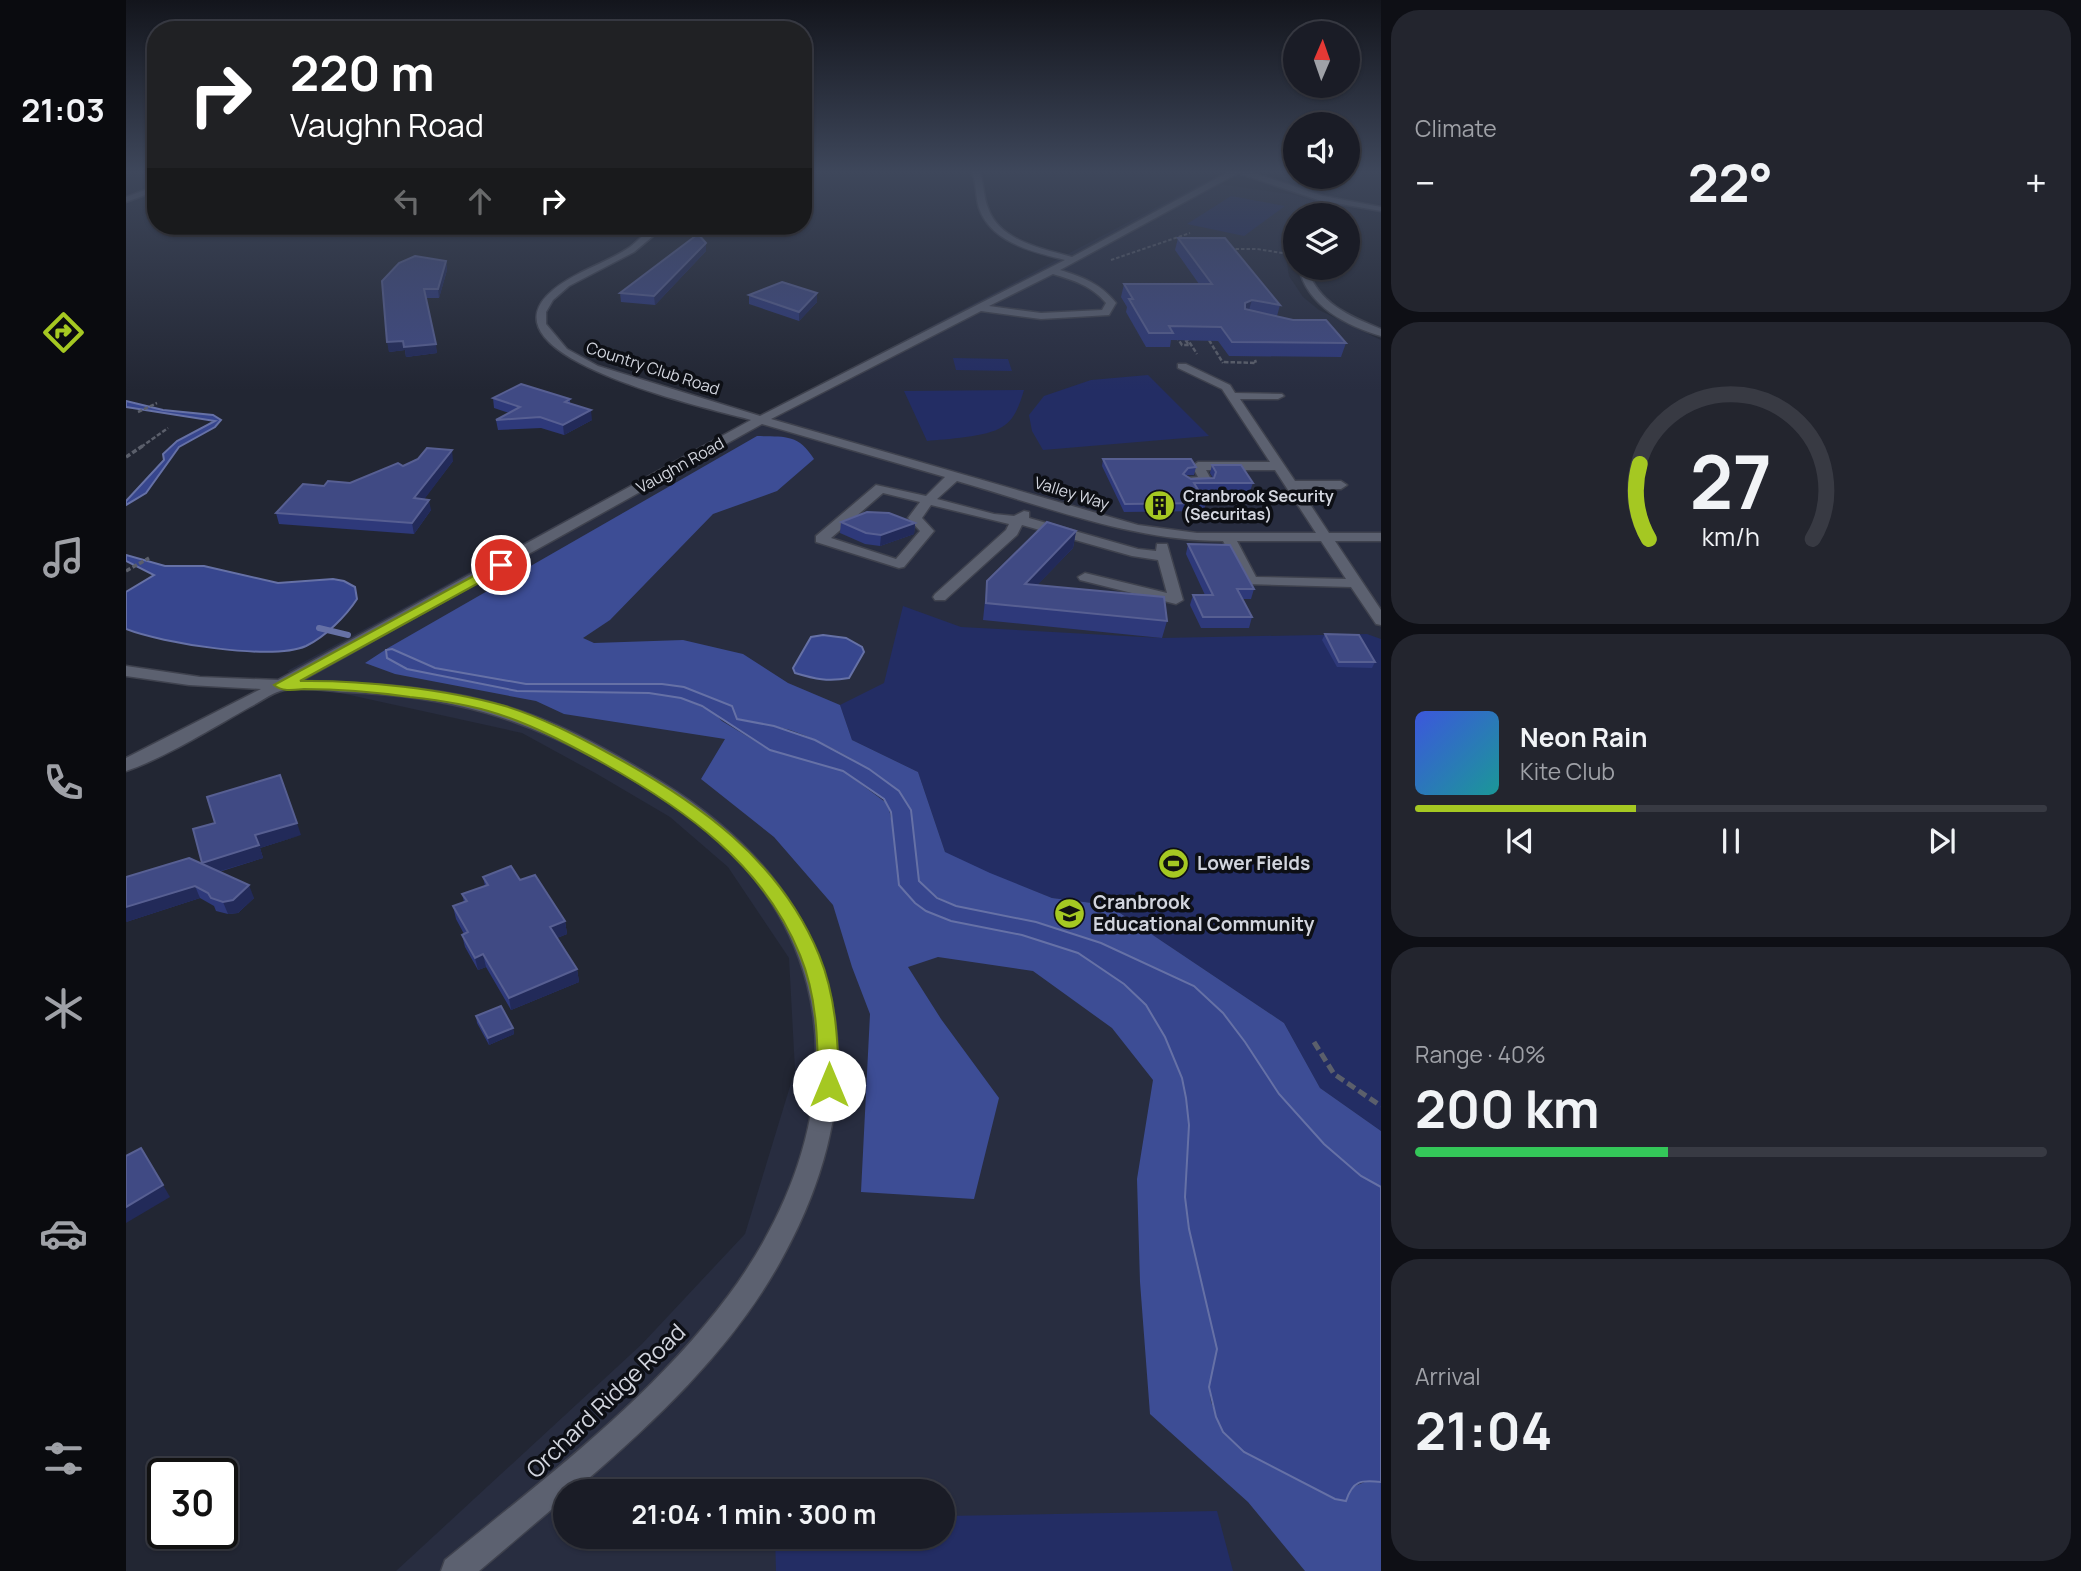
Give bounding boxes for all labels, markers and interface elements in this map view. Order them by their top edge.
north arrow [1283,21,1360,98]
map controls [1283,21,1360,280]
text: 220 m [290,39,434,106]
icon: right [175,49,266,140]
text: 21:03 [21,88,105,132]
text: Vaughn Road [290,103,484,147]
button: sound [1283,112,1360,189]
text: Climate [1415,112,1497,144]
text: 22° [1688,147,1773,218]
text: − [1415,156,1436,208]
text: + [2025,156,2047,208]
icon: left [388,182,426,220]
icon: ahead [461,182,499,220]
icon: right [534,182,572,220]
button: layers [1283,203,1360,280]
icon: directions [39,308,88,357]
street label: Country Club Road [584,336,722,400]
street label: Vaughn Road [632,432,728,498]
text: 27 [1690,432,1772,532]
street label: Valley Way [1032,471,1113,515]
place label: Cranbrook Security (Securitas) [1183,485,1334,525]
building icon: Cranbrook Security (Securitas) [1143,488,1177,522]
text: km/h [1702,519,1760,554]
icon: music [39,533,88,582]
pin [471,535,531,595]
icon: arrive [482,546,520,584]
text: Neon Rain [1520,719,1648,755]
text: Kite Club [1520,755,1615,787]
icon: phone [39,758,88,807]
icon: previous [1501,822,1539,860]
icon: pause [1712,822,1750,860]
icon: next [1923,822,1961,860]
sports icon: Lower Fields [1157,846,1191,880]
place label: Lower Fields [1197,850,1310,876]
place label: Cranbrook Educational Community [1093,889,1315,937]
school or university icon: Cranbrook Educational Community [1053,896,1087,930]
icon: climate [39,984,88,1033]
text: Range · 40% [1415,1038,1546,1070]
position arrow [792,1048,866,1122]
text: 200 km [1415,1073,1600,1144]
icon: car [39,1209,88,1258]
street label: Orchard Ridge Road [519,1316,692,1485]
text: Arrival [1415,1360,1481,1392]
text: 21:04 [1415,1395,1552,1466]
icon: filters [39,1434,88,1483]
speed limit sign: 30 [147,1458,238,1549]
text: 21:04 · 1 min · 300 m [632,1496,876,1532]

